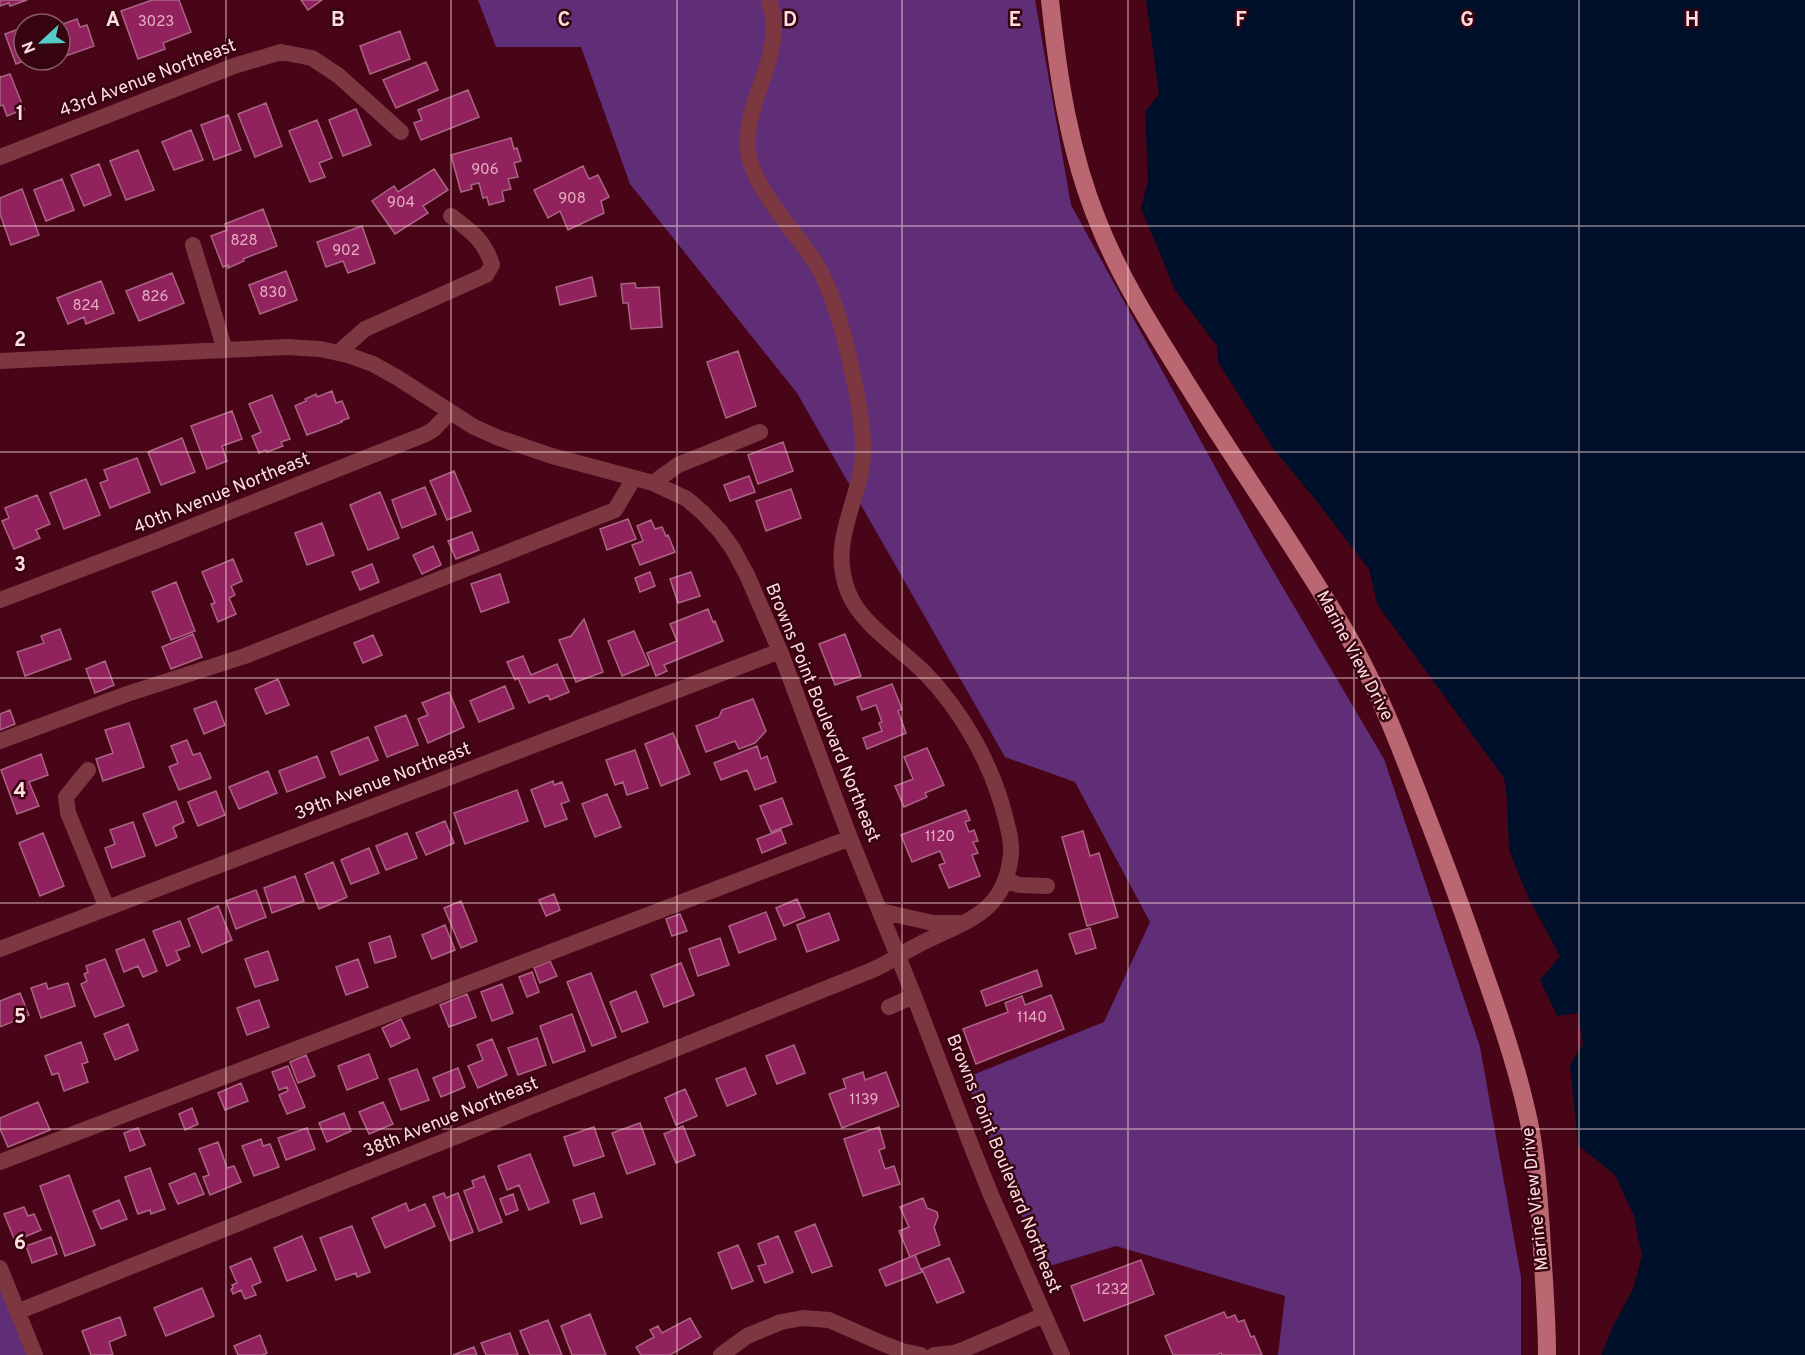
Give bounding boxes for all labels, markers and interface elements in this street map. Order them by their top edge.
text: A [106,8,120,34]
text: B [331,8,345,34]
text: C [558,8,570,34]
text: D [783,8,797,34]
text: E [1009,8,1021,34]
text: F [1235,8,1247,34]
text: G [1460,8,1474,34]
text: H [1685,8,1699,34]
north arrow [12,12,72,72]
house number: 3023 [138,13,174,32]
street label: 43rd Avenue Northeast [56,35,240,123]
text: N [19,38,41,56]
text: 1 [16,102,24,128]
house number: 906 [471,161,499,180]
house number: 908 [558,190,586,209]
house number: 904 [387,194,415,213]
house number: 828 [230,232,258,251]
house number: 902 [332,242,360,261]
house number: 830 [259,284,287,303]
house number: 826 [142,288,169,307]
house number: 824 [72,297,100,316]
text: 2 [14,328,26,354]
street label: 40th Avenue Northeast [130,448,314,540]
text: 3 [14,553,26,579]
street label: Browns Point Boulevard Northeast [759,580,885,846]
street label: Marine View Drive [1310,587,1398,725]
street label: 39th Avenue Northeast [292,738,474,826]
text: 4 [14,779,26,805]
house number: 1120 [925,828,955,847]
text: 5 [14,1005,26,1031]
house number: 1140 [1017,1009,1047,1028]
street label: Browns Point Boulevard Northeast [940,1031,1066,1297]
street label: 38th Avenue Northeast [360,1072,542,1164]
house number: 1139 [850,1091,878,1110]
street label: Marine View Drive [1517,1126,1555,1272]
text: 6 [14,1231,26,1257]
house number: 1232 [1096,1281,1128,1300]

